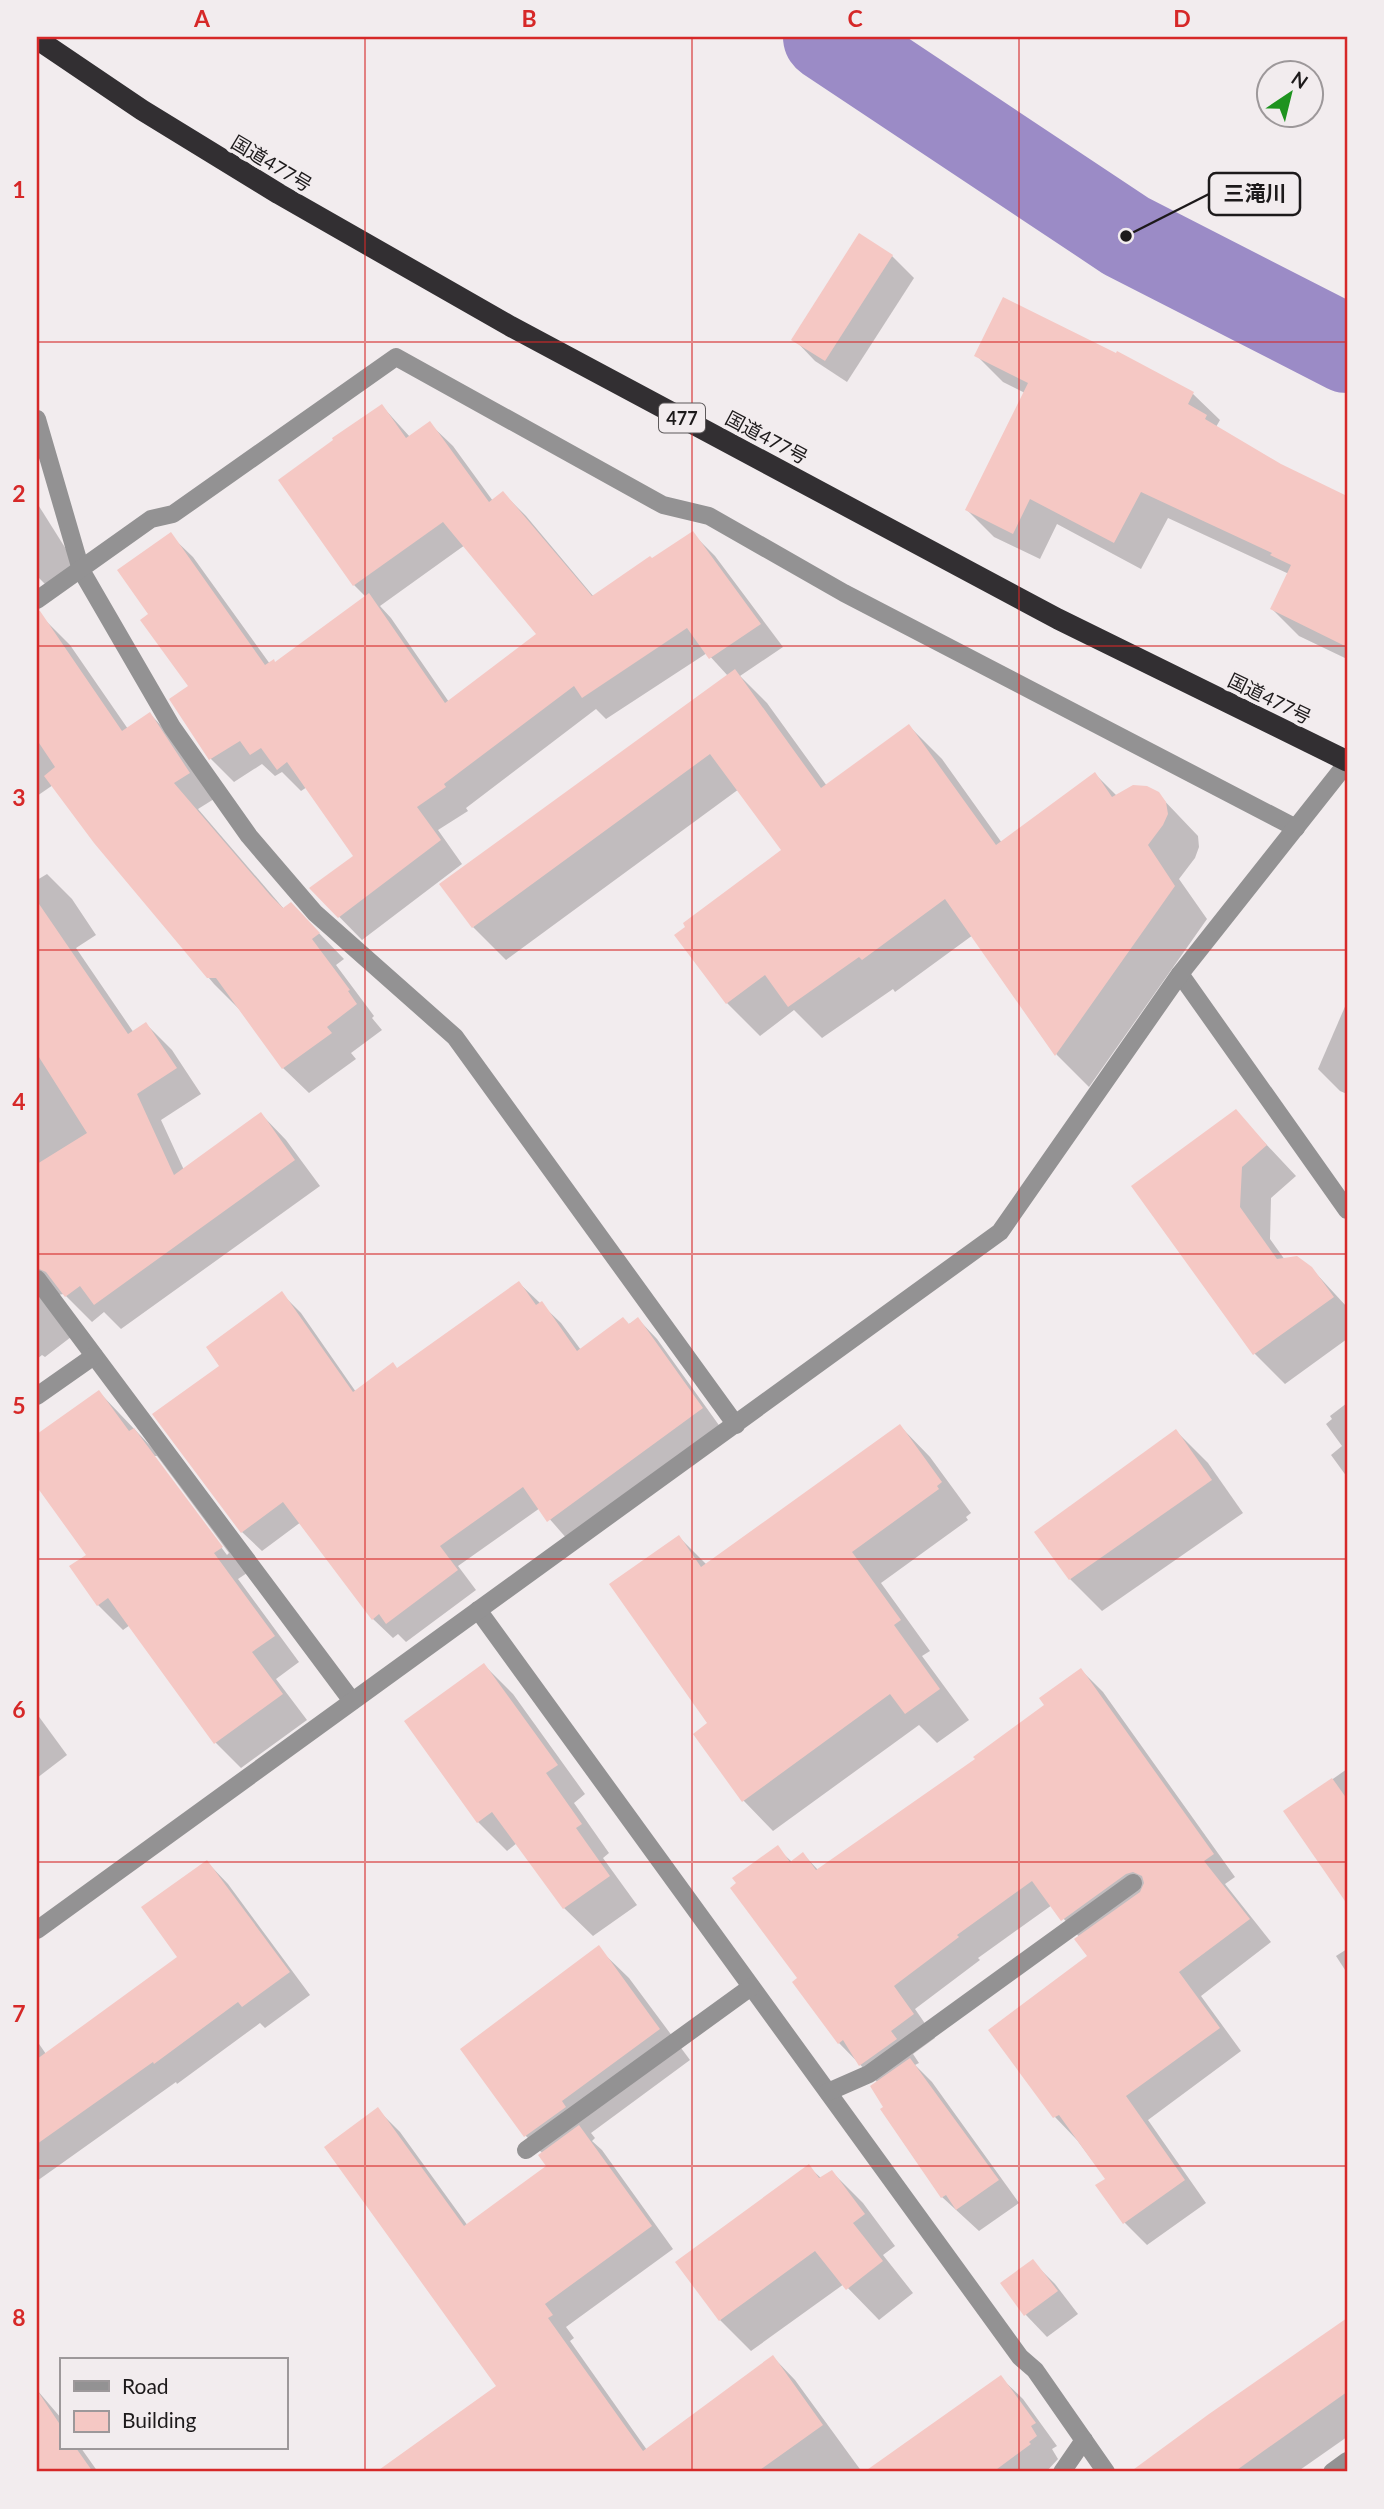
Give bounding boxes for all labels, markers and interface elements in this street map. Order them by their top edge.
text: A [193,4,211,32]
text: B [521,4,537,32]
text: C [847,4,863,32]
text: D [1173,4,1191,32]
north arrow [1254,60,1324,130]
text: N [1287,66,1313,93]
street label: 国道477号 [227,130,317,196]
callout: 三滝川 [1209,173,1300,215]
text: 1 [12,175,26,203]
text: 三滝川 [1224,180,1287,205]
road number: 477 [659,404,705,432]
street label: 国道477号 [722,406,812,468]
text: 2 [12,479,26,507]
street label: 国道477号 [1224,668,1316,728]
text: 3 [12,783,26,811]
text: 4 [12,1087,26,1115]
text: 5 [12,1391,26,1419]
text: 6 [12,1695,26,1723]
text: 7 [12,1999,26,2027]
text: 8 [12,2303,26,2331]
legend [60,2358,287,2450]
text: Road [122,2373,169,2398]
text: Building [122,2407,197,2432]

